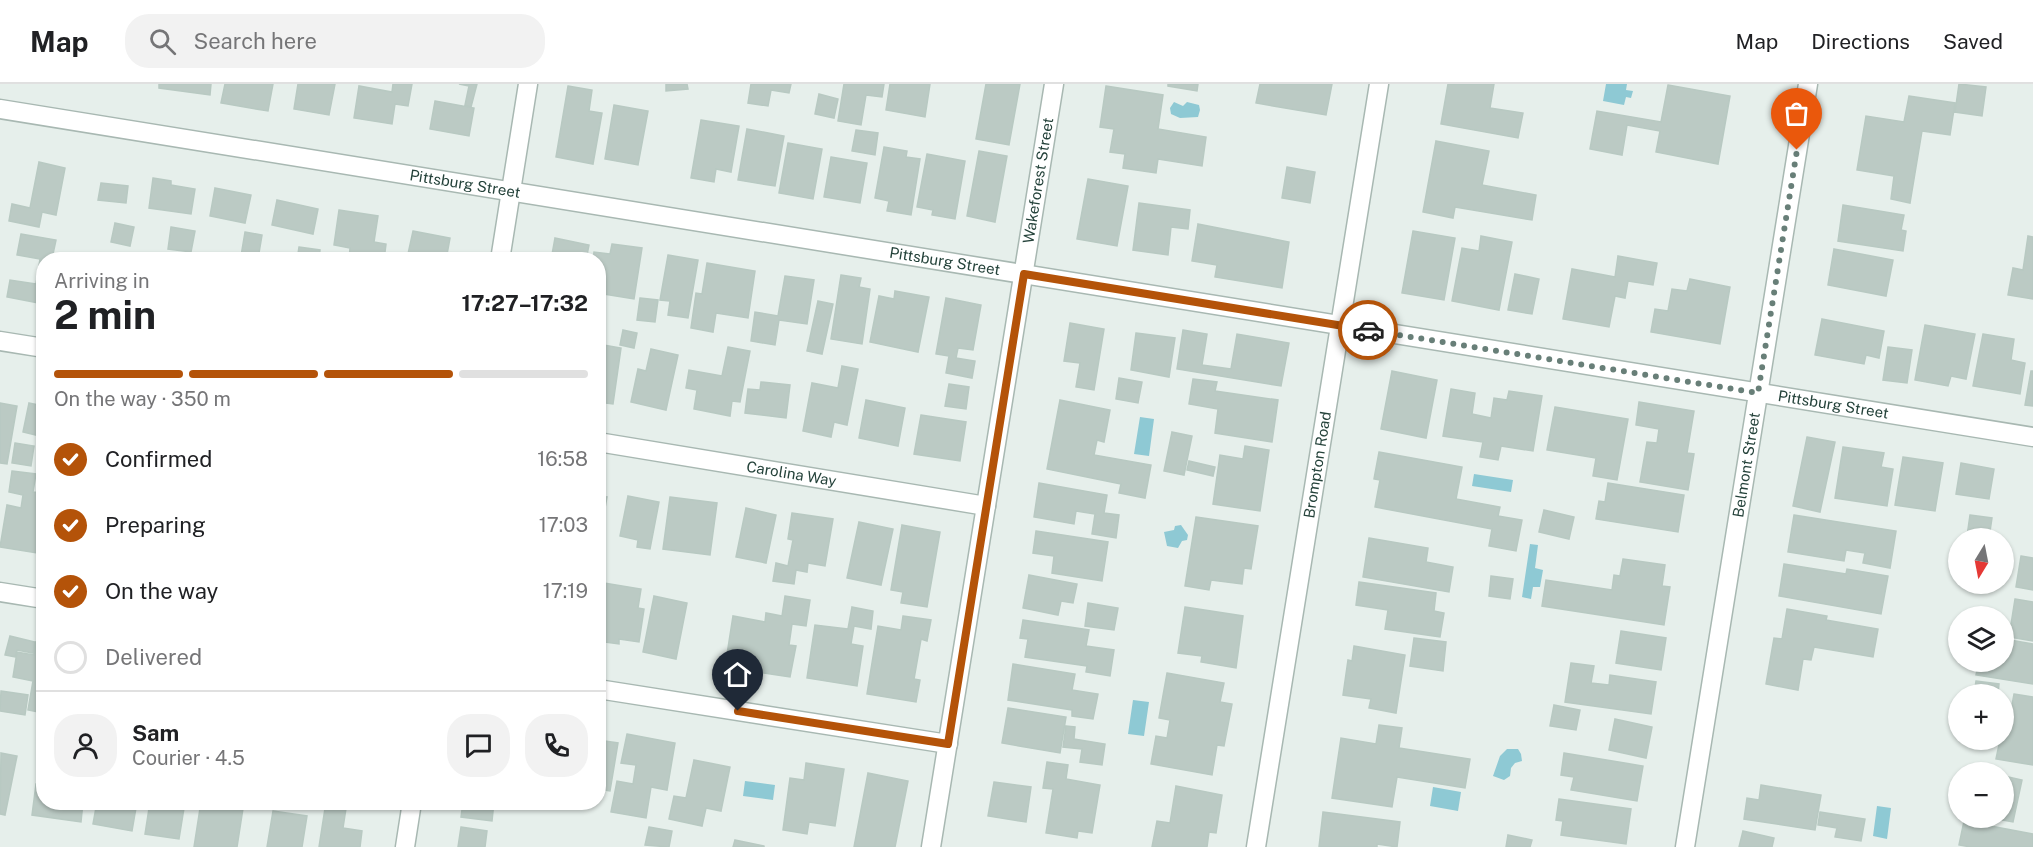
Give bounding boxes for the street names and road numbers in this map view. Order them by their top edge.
street label: Wakeforest Street [1019,116,1056,245]
street label: Pittsburg Street [408,166,522,201]
street label: Pittsburg Street [888,244,1002,278]
street label: Pittsburg Street [1777,387,1890,422]
street label: Brompton Road [1300,410,1334,519]
street label: Belmont Street [1729,411,1763,519]
street label: Carolina Way [745,458,838,489]

